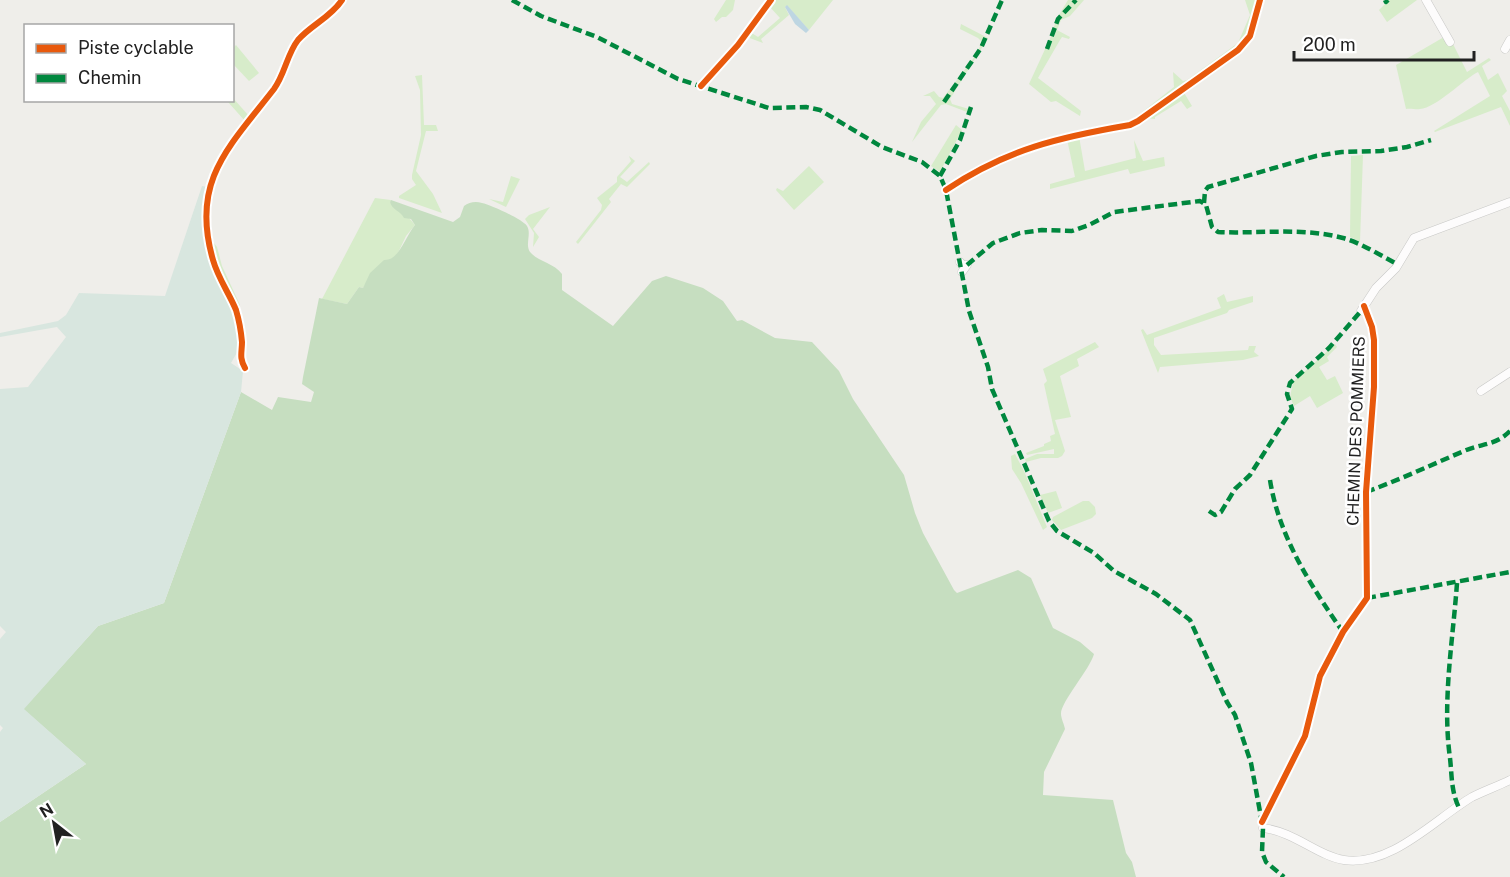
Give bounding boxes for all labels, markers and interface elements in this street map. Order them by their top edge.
legend [24,24,234,102]
scale bar [1294,24,1474,62]
text: 200 m [1303,34,1356,55]
text: Piste cyclable [78,37,194,58]
text: Chemin [78,67,142,88]
street label: CHEMIN DES POMMIERS [1343,336,1369,526]
north arrow [24,793,84,853]
text: N [36,799,57,822]

